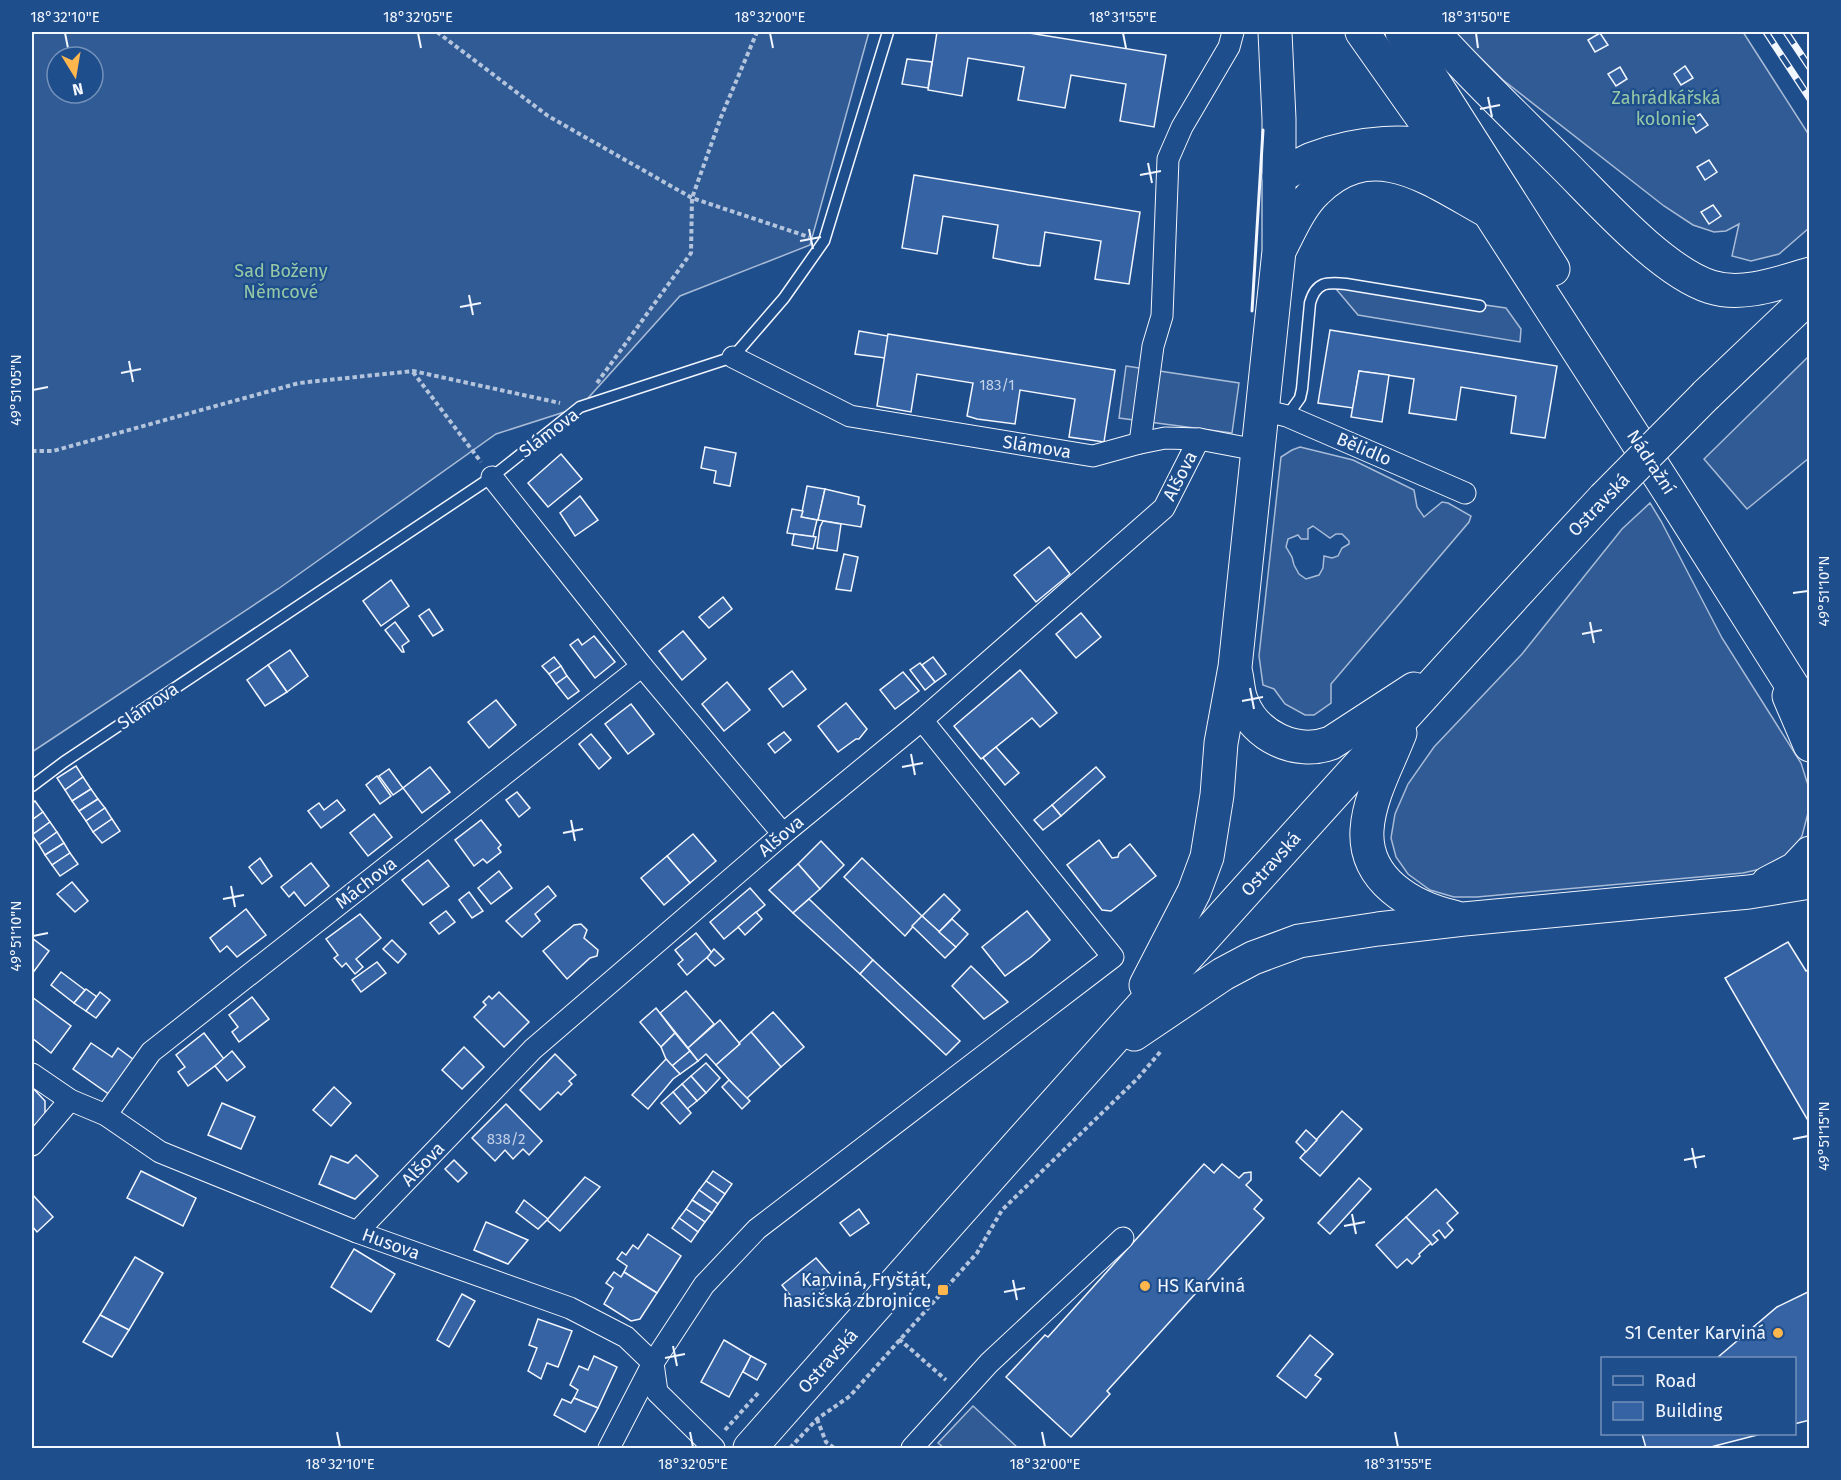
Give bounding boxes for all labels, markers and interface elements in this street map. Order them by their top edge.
text: 18°32'10"E [30,8,100,26]
text: 18°32'05"E [383,8,453,26]
text: 18°32'00"E [734,8,806,26]
text: 18°31'55"E [1089,8,1157,26]
text: 18°31'50"E [1441,8,1511,26]
north arrow [45,45,105,105]
text: N [71,79,85,100]
park label: Zahrádkářská kolonie [1612,87,1720,130]
park label: Sad Boženy Němcové [234,260,328,303]
text: 49°51'05"N [7,354,25,426]
house number: 183/1 [979,376,1015,394]
street label: Slámova [515,403,583,463]
street label: Nádražní [1622,426,1680,498]
street label: Bělidlo [1333,428,1395,470]
street label: Slámova [1001,431,1073,463]
street label: Alšova [1158,447,1202,505]
street label: Ostravská [1564,469,1634,541]
text: 49°51'10"N [1815,556,1833,626]
street label: Slámova [113,678,183,734]
street label: Alšova [754,811,808,861]
street label: Ostravská [1236,827,1306,901]
street label: Máchova [331,852,401,914]
text: 49°51'10"N [7,901,25,971]
text: 49°51'15"N [1815,1101,1833,1171]
house number: 838/2 [487,1130,525,1148]
street label: Alšova [397,1137,449,1191]
street label: Husova [359,1223,423,1265]
place label: Karviná, Fryštát, hasičská zbrojnice [783,1269,931,1312]
place label: HS Karviná [1157,1275,1245,1297]
marker: HS Karviná [1138,1279,1152,1293]
marker: Karviná, Fryštát, hasičská zbrojnice [936,1283,950,1297]
place label: S1 Center Karviná [1625,1322,1766,1344]
street label: Ostravská [793,1324,863,1398]
marker: S1 Center Karviná [1771,1326,1785,1340]
legend [1601,1357,1796,1435]
text: Road [1655,1370,1697,1392]
text: Building [1655,1400,1723,1422]
text: 18°32'10"E [305,1455,375,1473]
text: 18°32'05"E [658,1455,728,1473]
text: 18°32'00"E [1009,1455,1081,1473]
text: 18°31'55"E [1364,1455,1432,1473]

